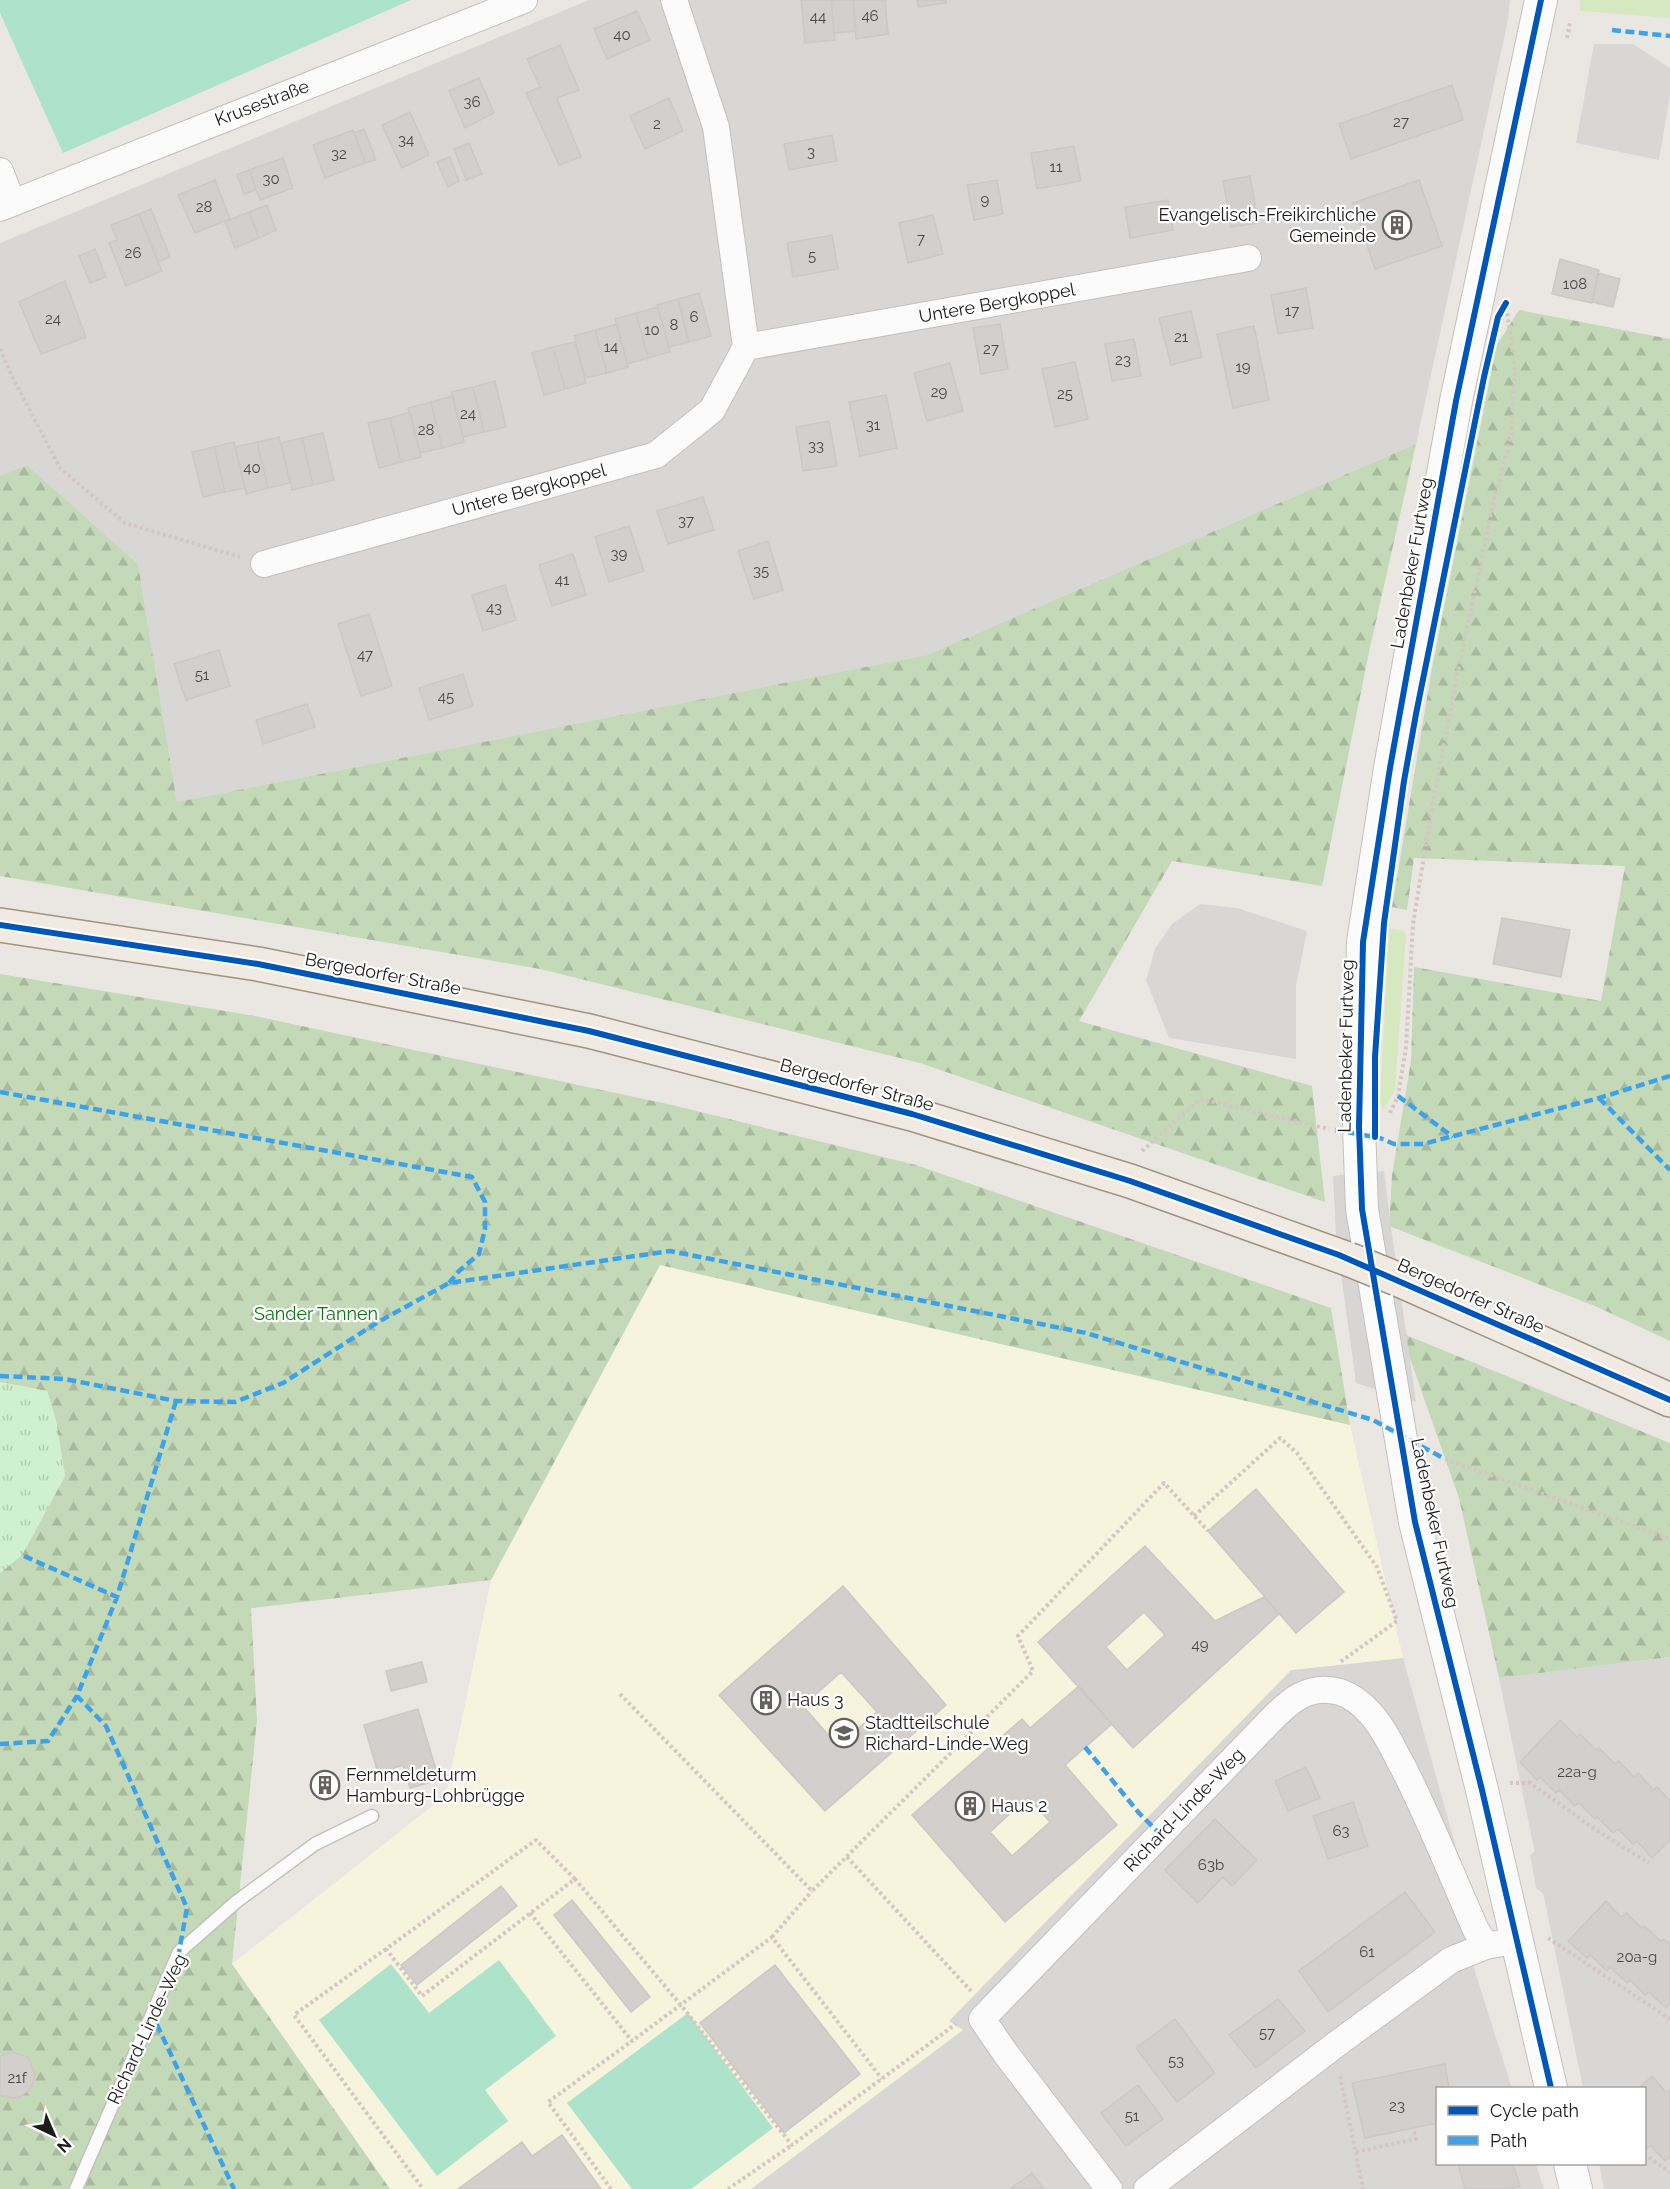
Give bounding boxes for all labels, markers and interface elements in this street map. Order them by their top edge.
house number: 46 [861,7,879,25]
house number: 44 [810,8,826,26]
house number: 40 [613,26,631,44]
street label: Krusestraße [212,75,312,130]
house number: 36 [463,93,481,111]
house number: 27 [1393,113,1409,131]
house number: 2 [653,115,661,133]
house number: 34 [398,131,414,149]
house number: 3 [807,143,815,161]
house number: 32 [331,145,347,163]
house number: 11 [1050,158,1063,176]
house number: 30 [262,170,280,188]
house number: 9 [981,191,990,209]
house number: 28 [196,198,212,216]
place label: Evangelisch-Freikirchliche Gemeinde [1158,204,1376,246]
building icon: Evangelisch-Freikirchliche Gemeinde [1381,209,1413,241]
house number: 7 [917,230,925,248]
house number: 26 [125,244,141,262]
house number: 5 [808,247,816,265]
house number: 108 [1563,275,1587,293]
street label: Untere Bergkoppel [917,278,1077,327]
house number: 17 [1285,302,1299,320]
house number: 6 [689,308,699,326]
house number: 24 [45,310,61,328]
house number: 8 [670,316,679,334]
house number: 10 [644,321,660,339]
house number: 21 [1174,328,1189,346]
house number: 14 [604,338,618,356]
house number: 27 [983,340,999,358]
house number: 23 [1115,351,1131,369]
house number: 19 [1235,358,1251,376]
house number: 29 [931,383,948,401]
house number: 25 [1057,385,1073,403]
house number: 24 [460,405,476,423]
house number: 31 [866,416,881,434]
house number: 28 [418,421,434,439]
house number: 33 [808,437,824,455]
house number: 40 [243,459,261,477]
street label: Untere Bergkoppel [450,459,608,520]
street label: Ladenbeker Furtweg [1386,476,1437,650]
house number: 37 [678,512,694,530]
house number: 39 [611,545,628,563]
house number: 35 [753,562,769,580]
house number: 41 [555,571,570,589]
house number: 43 [486,599,502,617]
house number: 47 [357,646,373,664]
house number: 51 [195,666,210,684]
house number: 45 [438,688,454,706]
street label: Bergedorfer Straße [303,948,463,999]
street label: Ladenbeker Furtweg [1333,959,1358,1133]
street label: Bergedorfer Straße [778,1054,937,1115]
street label: Bergedorfer Straße [1394,1254,1548,1338]
park label: Sander Tannen [254,1303,378,1324]
street label: Ladenbeker Furtweg [1407,1436,1464,1610]
house number: 49 [1192,1636,1209,1654]
building icon: Haus 3 [750,1684,782,1716]
place label: Haus 3 [787,1689,844,1710]
place label: Stadtteilschule Richard-Linde-Weg [865,1712,1029,1754]
school or university icon: Stadtteilschule Richard-Linde-Weg [828,1717,860,1749]
street label: Richard-Linde-Weg [1119,1744,1248,1876]
house number: 22a-g [1557,1763,1597,1781]
place label: Fernmeldeturm Hamburg-Lohbrügge [346,1764,525,1806]
building icon: Fernmeldeturm Hamburg-Lohbrügge [309,1769,341,1801]
building icon: Haus 2 [954,1790,986,1822]
place label: Haus 2 [991,1795,1047,1816]
house number: 63 [1332,1822,1350,1840]
house number: 63b [1198,1856,1224,1874]
house number: 61 [1359,1943,1375,1961]
house number: 20a-g [1617,1948,1657,1966]
street label: Richard-Linde-Weg [102,1950,191,2107]
house number: 57 [1259,2024,1275,2042]
house number: 53 [1168,2052,1184,2070]
house number: 21f [7,2069,28,2087]
legend [1436,2087,1646,2165]
house number: 23 [1389,2097,1405,2115]
text: Cycle path [1490,2100,1579,2121]
north arrow [24,2105,84,2165]
house number: 51 [1125,2107,1140,2125]
text: Path [1490,2130,1527,2151]
text: N [53,2134,75,2157]

